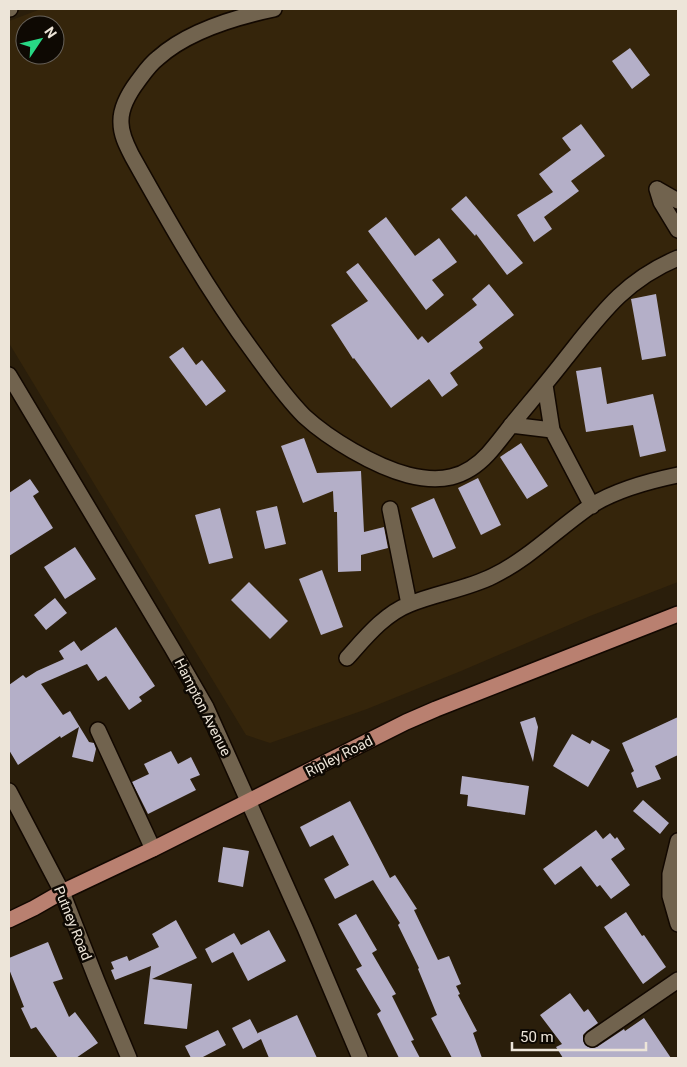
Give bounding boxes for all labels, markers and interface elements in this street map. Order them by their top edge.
north arrow [15,15,65,65]
text: N [41,24,60,41]
street label: Hampton Avenue [172,656,234,758]
street label: Ripley Road [303,732,375,780]
street label: Putney Road [51,884,95,962]
scale bar [512,1020,646,1052]
text: 50 m [520,1028,554,1046]

